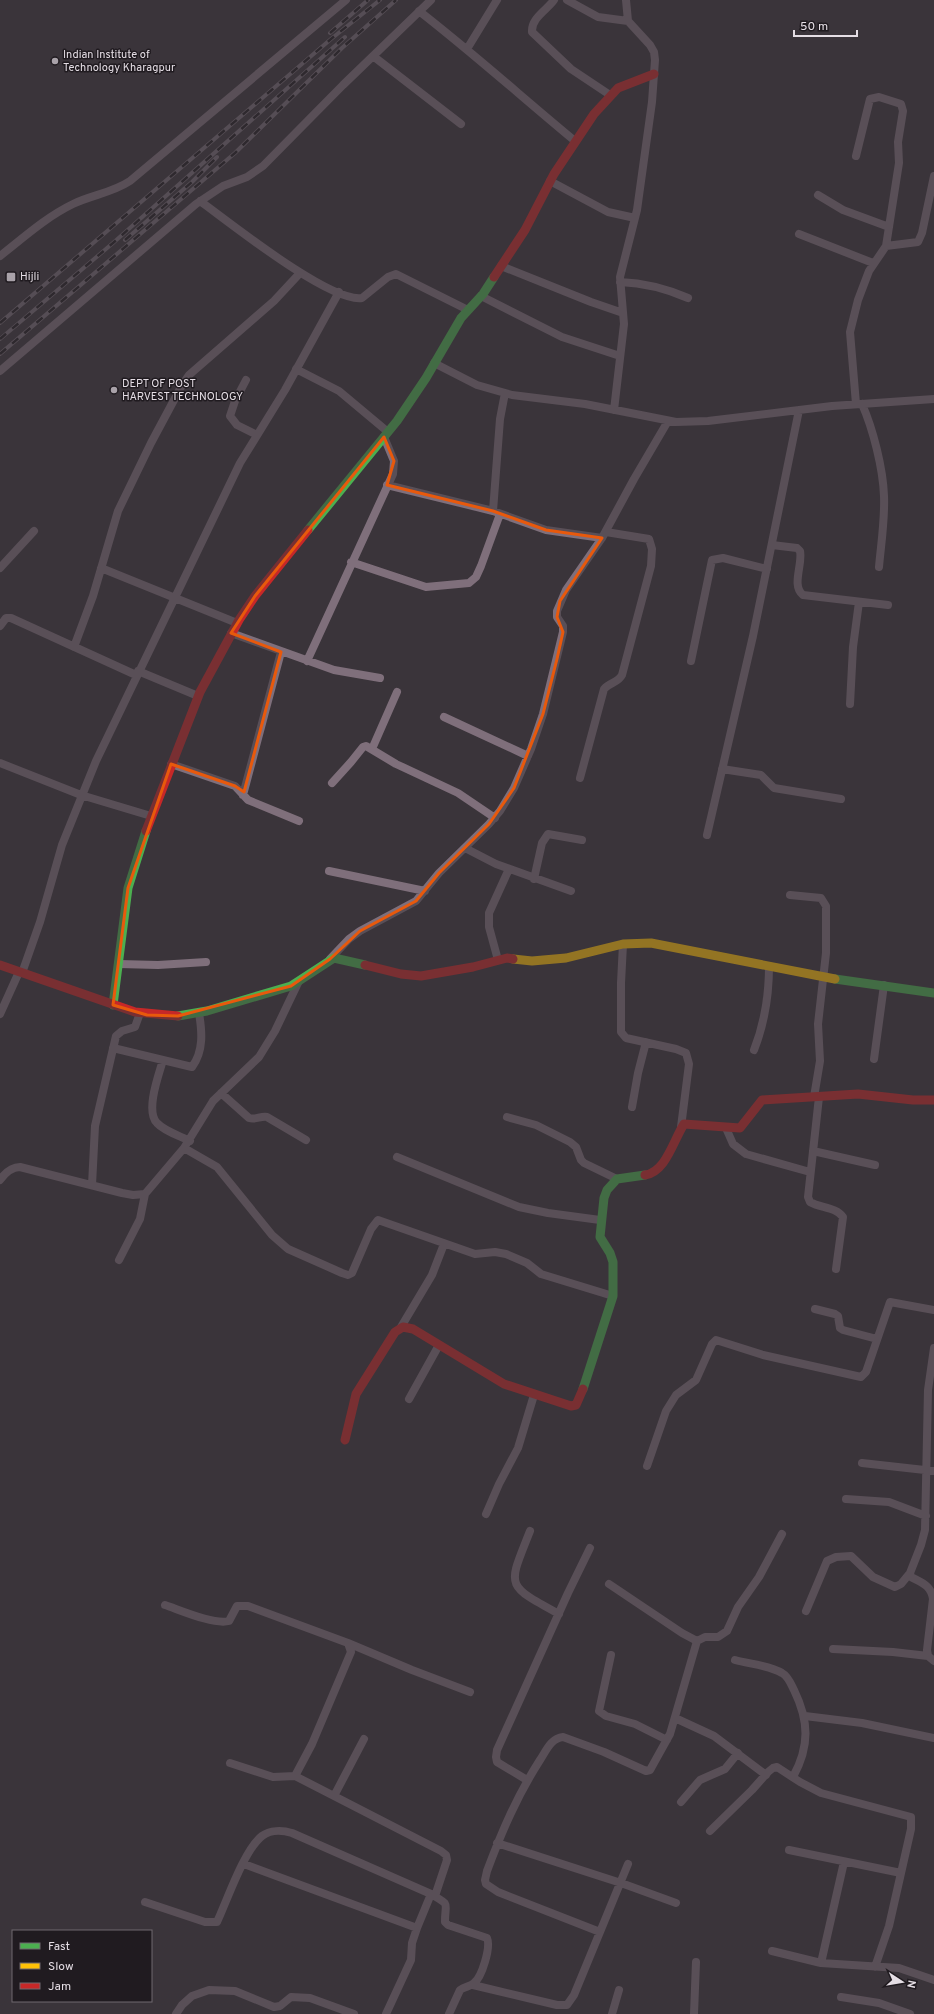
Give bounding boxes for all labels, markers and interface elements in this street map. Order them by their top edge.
scale bar [794,12,857,38]
text: 50 m [800,19,828,35]
place label: Indian Institute of Technology Kharagpur [63,48,176,75]
marker: Indian Institute of Technology Kharagpur [50,56,60,66]
place label: Hijli [20,270,39,284]
marker: Hijli [5,271,17,283]
place label: DEPT OF POST HARVEST TECHNOLOGY [122,377,243,404]
marker: DEPT OF POST HARVEST TECHNOLOGY [109,385,119,395]
legend [12,1930,152,2002]
text: Fast [48,1939,70,1955]
text: Slow [48,1959,74,1975]
north arrow [882,1962,922,2002]
text: Jam [48,1979,71,1995]
text: N [903,1979,918,1989]

